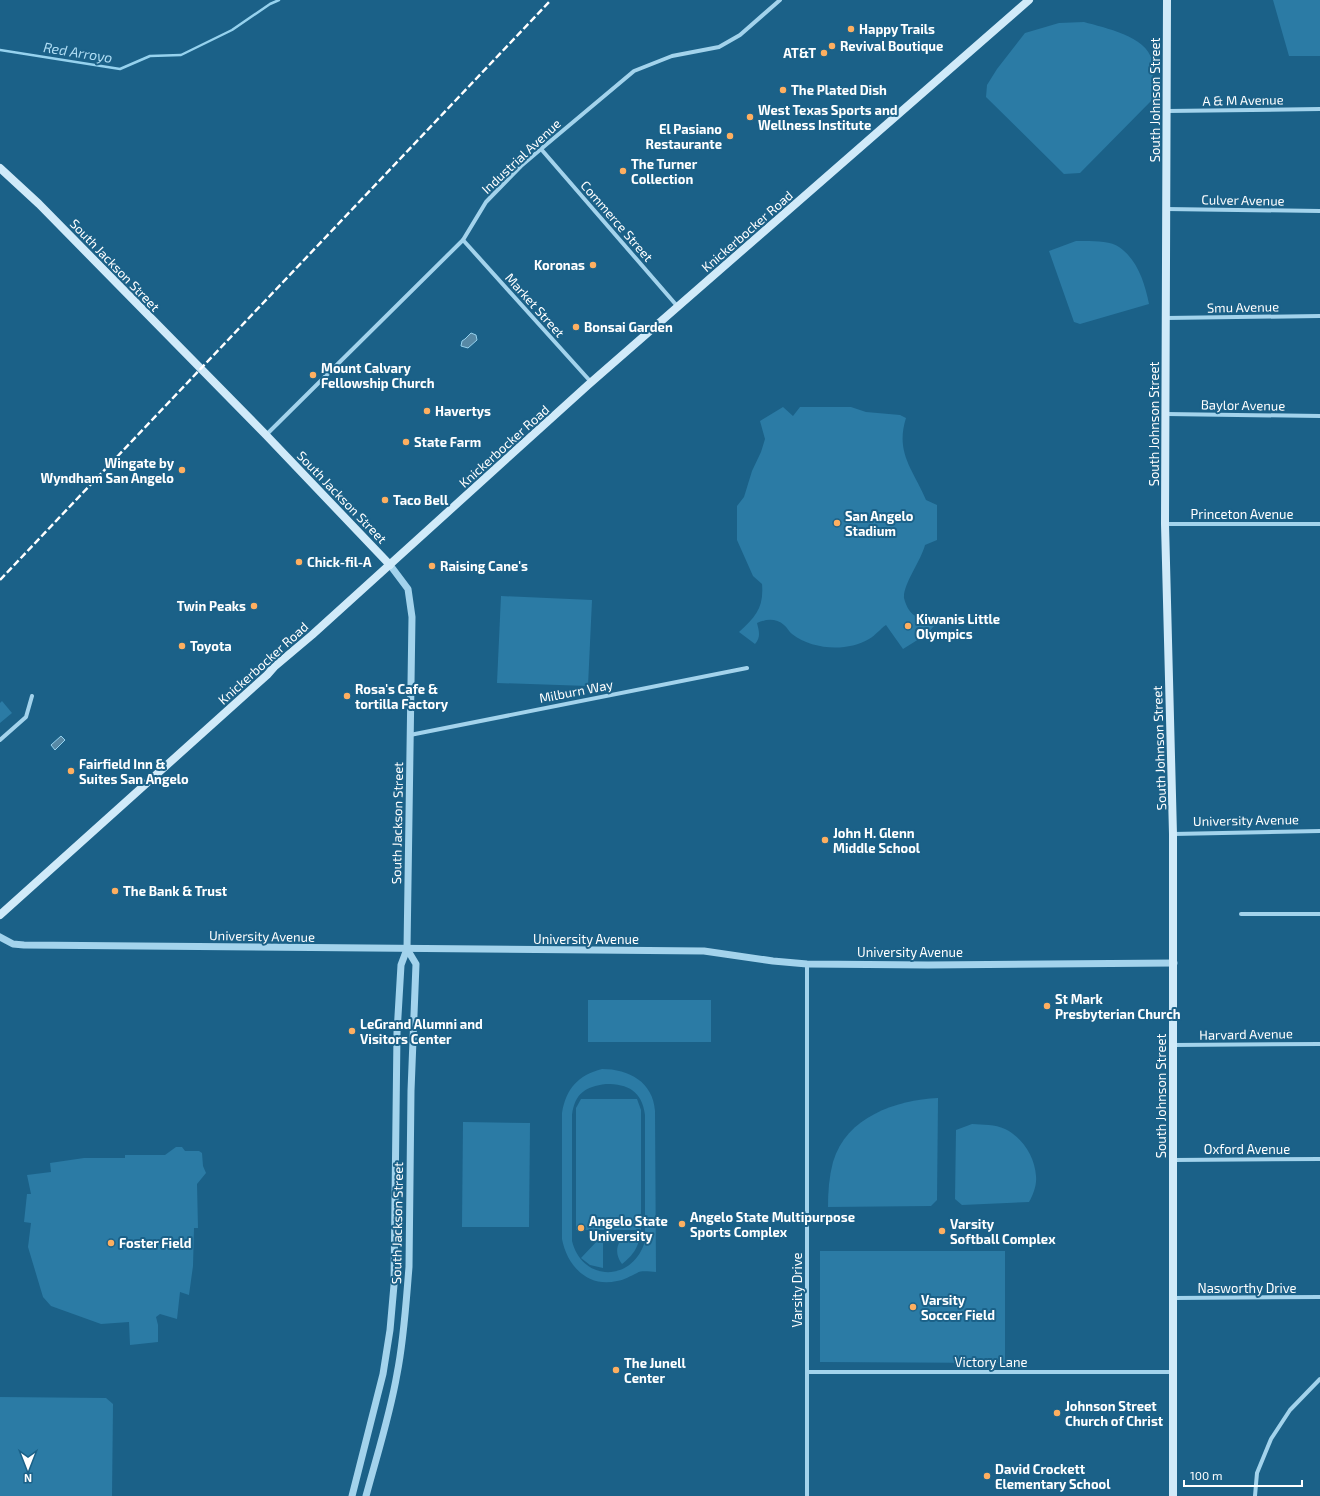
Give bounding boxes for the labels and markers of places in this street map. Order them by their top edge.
place label: Happy Trails [859,21,935,37]
marker: Happy Trails [846,24,856,34]
place label: Revival Boutique [840,38,943,54]
marker: Revival Boutique [827,41,837,51]
place label: AT&T [783,45,816,61]
marker: AT&T [819,48,829,58]
place label: The Plated Dish [791,82,887,98]
marker: The Plated Dish [778,85,788,95]
place label: West Texas Sports and Wellness Institute [758,102,898,133]
marker: West Texas Sports and Wellness Institute [745,112,755,122]
place label: El Pasiano Restaurante [646,121,722,152]
marker: El Pasiano Restaurante [725,131,735,141]
place label: The Turner Collection [631,156,698,187]
marker: The Turner Collection [618,166,628,176]
place label: Koronas [534,257,585,273]
marker: Koronas [588,260,598,270]
place label: Bonsai Garden [584,319,673,335]
marker: Bonsai Garden [571,322,581,332]
place label: Mount Calvary Fellowship Church [321,360,435,391]
marker: Mount Calvary Fellowship Church [308,370,318,380]
place label: Havertys [435,403,491,419]
marker: Havertys [422,406,432,416]
place label: State Farm [414,434,481,450]
marker: State Farm [401,437,411,447]
place label: Wingate by Wyndham San Angelo [41,455,175,486]
marker: Wingate by Wyndham San Angelo [177,465,187,475]
place label: Taco Bell [393,492,449,508]
marker: Taco Bell [380,495,390,505]
place label: San Angelo Stadium [845,508,914,539]
marker: San Angelo Stadium [832,518,842,528]
place label: Chick-fil-A [307,554,372,570]
marker: Chick-fil-A [294,557,304,567]
place label: Raising Cane's [440,558,528,574]
marker: Raising Cane's [427,561,437,571]
place label: Twin Peaks [177,598,246,614]
marker: Twin Peaks [249,601,259,611]
place label: Kiwanis Little Olympics [916,611,1000,642]
marker: Kiwanis Little Olympics [903,621,913,631]
place label: Toyota [190,638,232,654]
marker: Toyota [177,641,187,651]
place label: Rosa's Cafe & tortilla Factory [355,681,449,712]
marker: Rosa's Cafe & tortilla Factory [342,691,352,701]
place label: Fairfield Inn & Suites San Angelo [79,756,189,787]
marker: Fairfield Inn & Suites San Angelo [66,766,76,776]
place label: John H. Glenn Middle School [833,825,921,856]
marker: John H. Glenn Middle School [820,835,830,845]
place label: The Bank & Trust [123,883,228,899]
marker: The Bank & Trust [110,886,120,896]
place label: St Mark Presbyterian Church [1055,991,1181,1022]
marker: St Mark Presbyterian Church [1042,1001,1052,1011]
place label: LeGrand Alumni and Visitors Center [360,1016,483,1047]
marker: LeGrand Alumni and Visitors Center [347,1026,357,1036]
place label: Angelo State Multipurpose Sports Complex [690,1209,855,1240]
place label: Angelo State University [589,1213,668,1244]
place label: Varsity Softball Complex [950,1216,1056,1247]
marker: Angelo State Multipurpose Sports Complex [677,1219,687,1229]
marker: Angelo State University [576,1223,586,1233]
marker: Varsity Softball Complex [937,1226,947,1236]
place label: Foster Field [119,1235,192,1251]
marker: Foster Field [106,1238,116,1248]
place label: Varsity Soccer Field [921,1292,995,1323]
marker: Varsity Soccer Field [908,1302,918,1312]
place label: The Junell Center [624,1355,686,1386]
marker: The Junell Center [611,1365,621,1375]
place label: Johnson Street Church of Christ [1065,1398,1164,1429]
marker: Johnson Street Church of Christ [1052,1408,1062,1418]
place label: David Crockett Elementary School [995,1461,1111,1492]
marker: David Crockett Elementary School [982,1471,992,1481]

